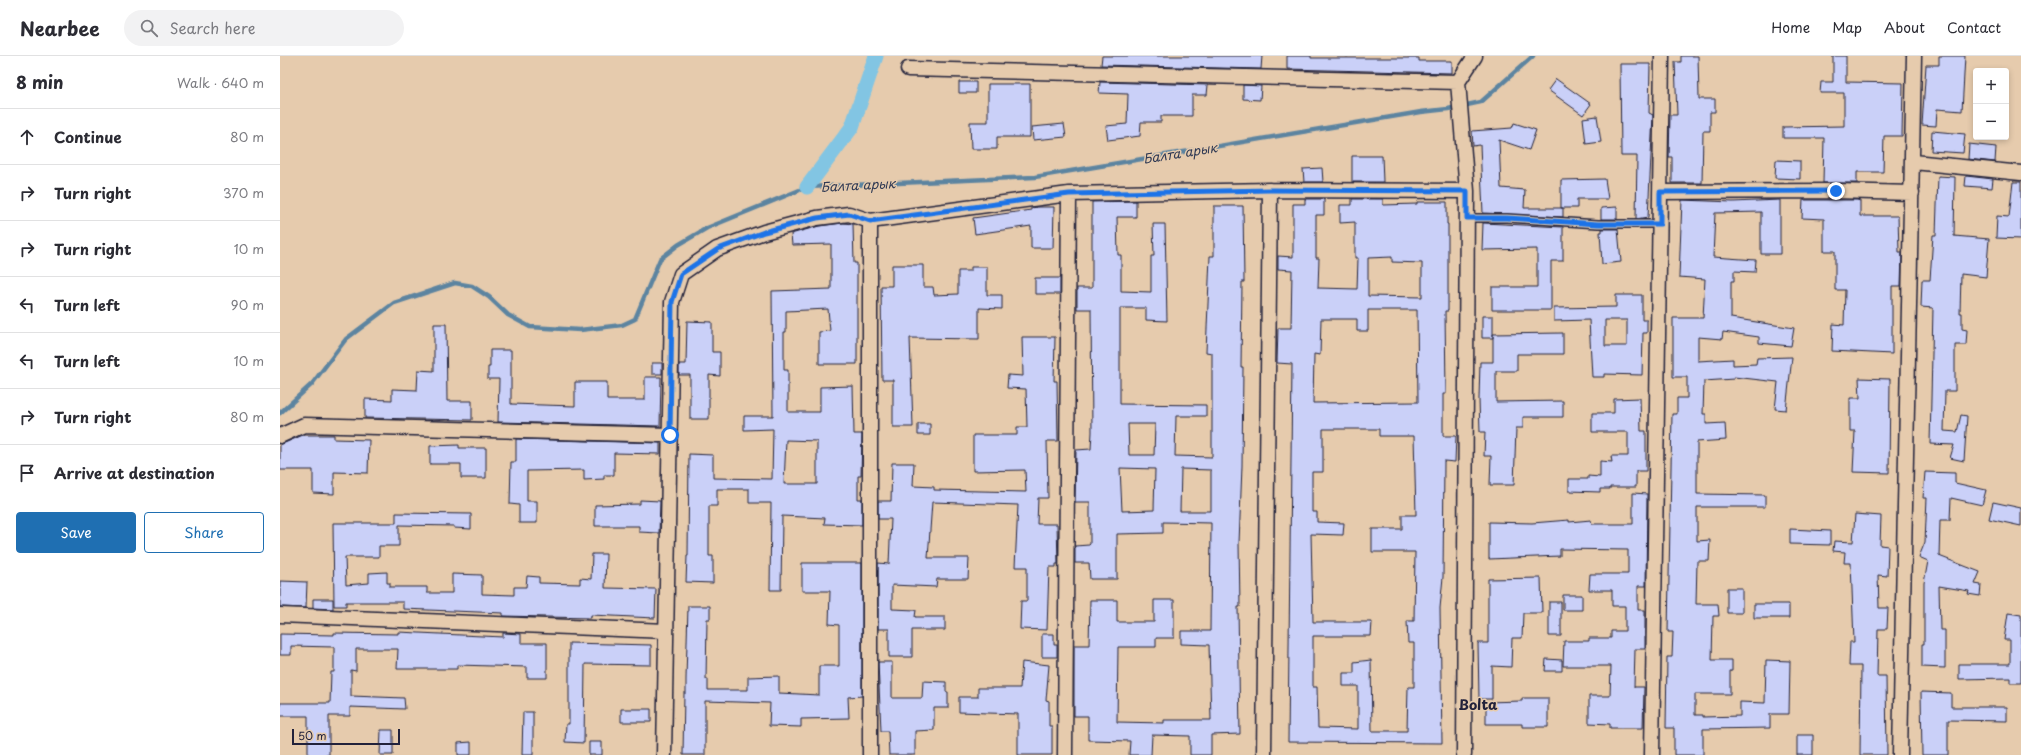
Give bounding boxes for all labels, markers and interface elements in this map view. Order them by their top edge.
search box [124,10,404,46]
text: Nearbee [20,14,100,42]
text: Search here [170,16,255,39]
icon: search [138,17,160,39]
text: Home [1771,17,1810,38]
text: Map [1832,17,1862,38]
text: About [1884,17,1925,38]
text: Contact [1947,17,2001,38]
map controls [1973,68,2009,140]
button: + [1973,68,2009,104]
text: 8 min [16,69,64,95]
text: Walk · 640 m [177,73,264,92]
button: − [1973,104,2009,140]
text: Continue [54,125,122,148]
icon: ahead [16,126,38,148]
text: 80 m [230,127,264,146]
water label: Балта арык [1142,137,1220,168]
water label: Балта арык [820,173,897,196]
text: Turn right [54,181,131,204]
icon: right [16,182,38,204]
route end [1827,182,1845,200]
text: 370 m [223,183,264,202]
text: Turn right [54,237,131,260]
icon: right [16,238,38,260]
text: 10 m [234,239,264,258]
text: Turn left [54,293,120,316]
icon: left [16,294,38,316]
text: 90 m [231,295,264,314]
text: Turn left [54,349,120,372]
icon: left [16,350,38,372]
text: 10 m [234,351,264,370]
text: Turn right [54,405,131,428]
icon: right [16,406,38,428]
text: 80 m [230,407,264,426]
route start [661,426,679,444]
text: Arrive at destination [54,461,215,484]
icon: arrive [16,462,38,484]
button: Save [16,512,136,553]
button: Share [144,512,264,553]
district label: Bolta [1458,694,1498,715]
scale bar [292,727,400,746]
text: 50 m [298,727,327,744]

